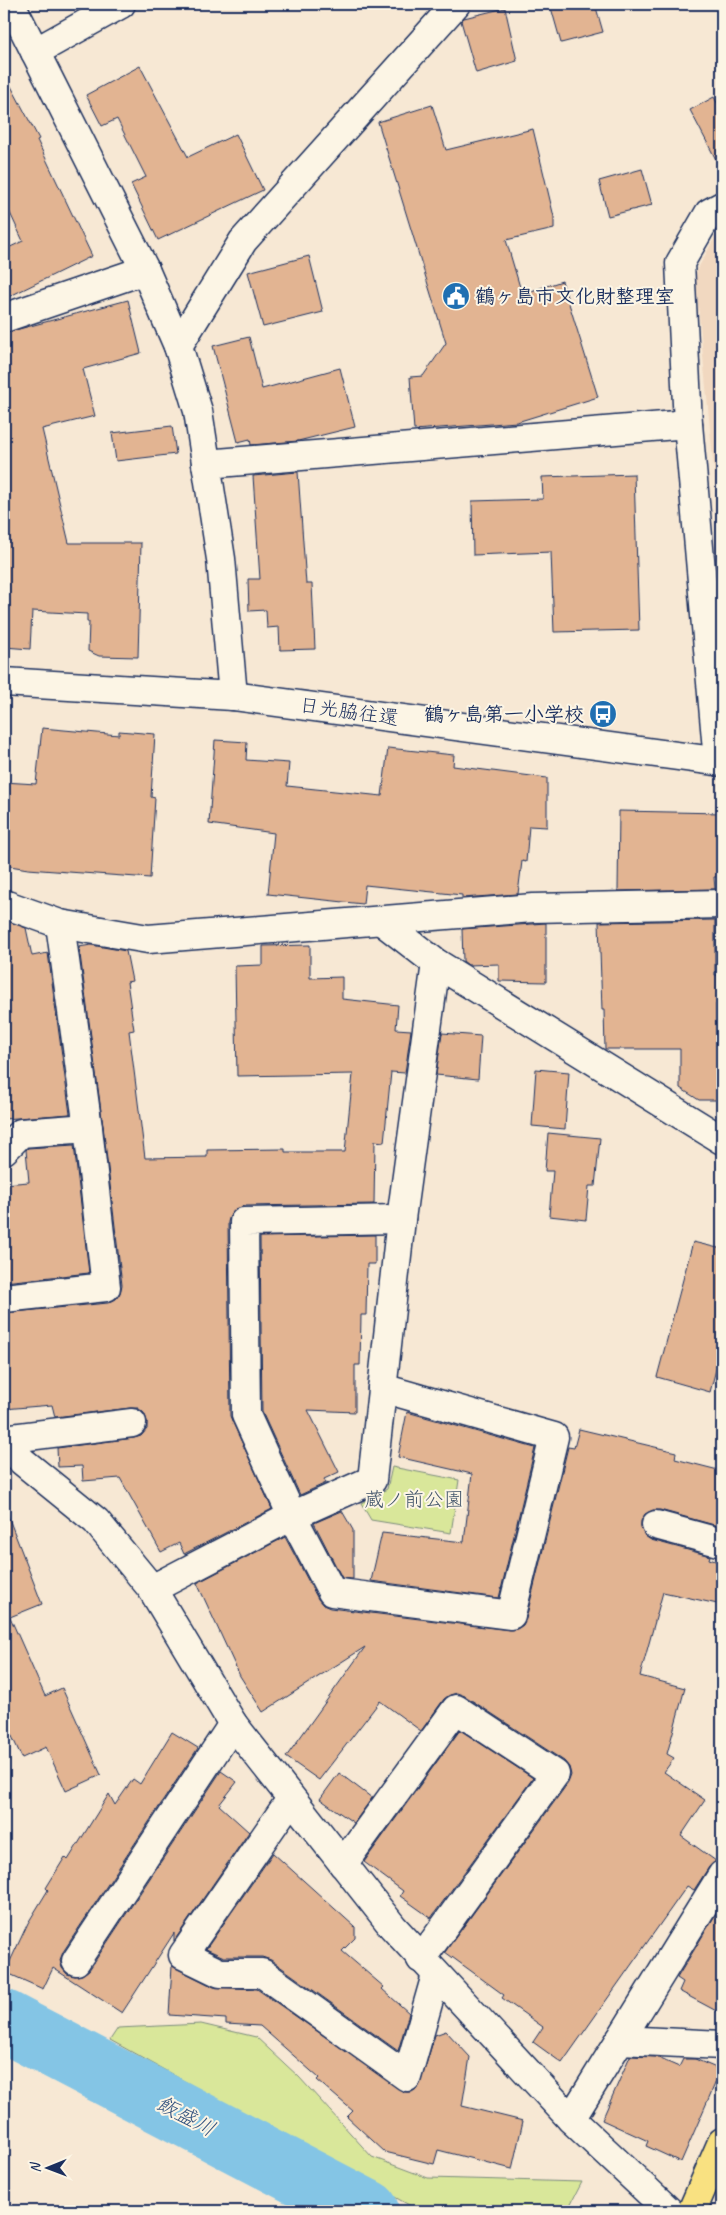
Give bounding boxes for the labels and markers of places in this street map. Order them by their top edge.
public building icon: 鶴ヶ島市文化財整理室 [441,281,471,311]
place label: 鶴ヶ島市文化財整理室 [475,284,675,309]
bus stop icon: 鶴ヶ島第一小学校 [588,699,618,729]
place label: 鶴ヶ島第一小学校 [424,702,584,727]

